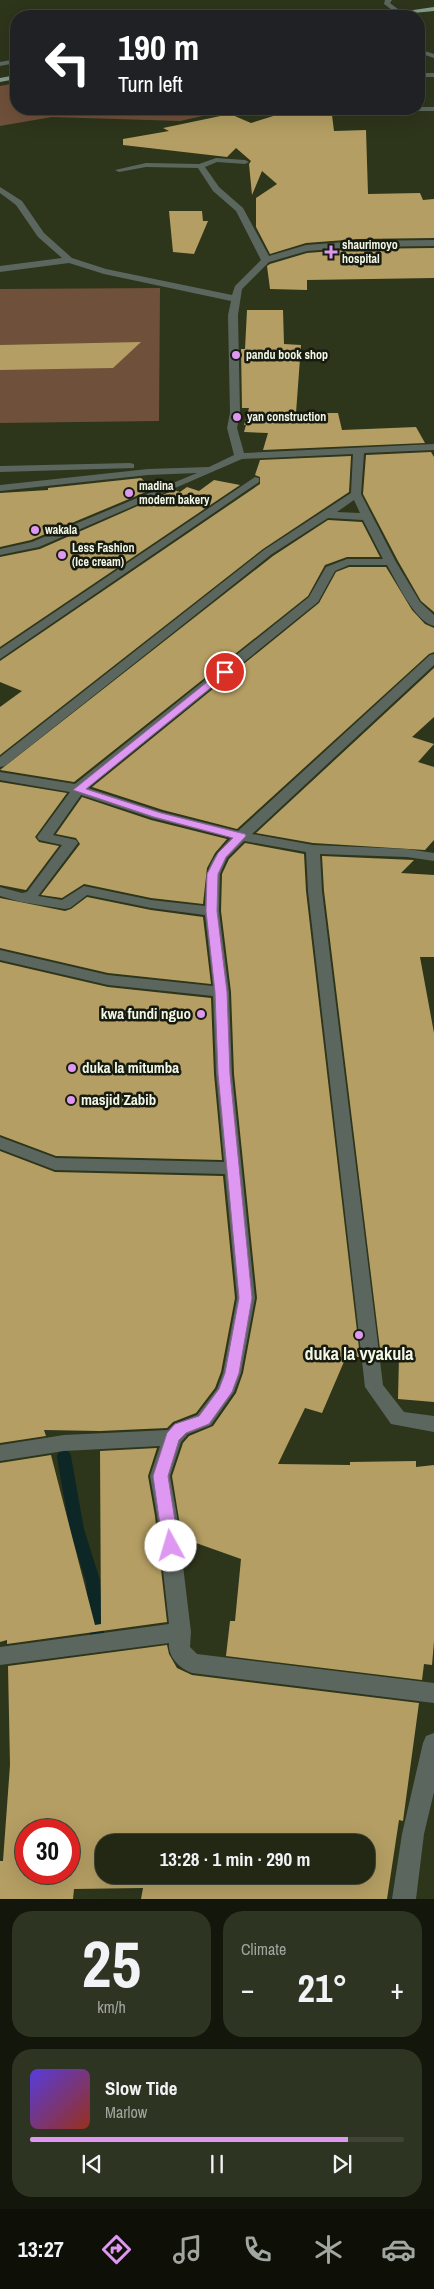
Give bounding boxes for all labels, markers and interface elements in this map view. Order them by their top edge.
text: 190 m [118,24,199,71]
icon: left [35,30,100,95]
text: Turn left [118,69,183,99]
place label: shaurimoyo hospital [342,237,398,267]
marker: shaurimoyo hospital [324,245,338,259]
place label: pandu book shop [246,347,328,363]
marker: pandu book shop [230,349,242,361]
place label: yan construction [247,409,326,425]
marker: yan construction [231,411,243,423]
place label: madina modern bakery [139,478,210,508]
marker: madina modern bakery [123,487,135,499]
place label: wakala [45,522,78,538]
marker: wakala [29,524,41,536]
place label: Less Fashion (Ice cream) [72,540,134,570]
marker: Less Fashion (Ice cream) [56,549,68,561]
pin [204,651,246,693]
icon: arrive [211,658,239,686]
place label: kwa fundi nguo [101,1003,191,1024]
marker: kwa fundi nguo [195,1008,207,1020]
place label: duka la mitumba [82,1057,179,1078]
marker: duka la mitumba [66,1062,78,1074]
place label: masjid Zabib [81,1089,156,1110]
marker: masjid Zabib [65,1094,77,1106]
marker: duka la vyakula [353,1329,365,1341]
place label: duka la vyakula [304,1341,414,1366]
position arrow [144,1519,196,1571]
speed limit sign: 30 [15,1819,80,1884]
text: 13:28 · 1 min · 290 m [160,1846,310,1872]
text: 25 [82,1920,141,2007]
text: Climate [241,1938,286,1960]
text: 21° [298,1963,347,2014]
text: − [241,1970,254,2008]
text: + [391,1970,404,2008]
text: km/h [97,1996,126,2018]
text: Slow Tide [105,2075,177,2101]
text: Marlow [105,2101,147,2123]
icon: previous [78,2150,106,2178]
icon: pause [203,2150,231,2178]
icon: next [328,2150,356,2178]
icon: directions [99,2232,134,2267]
icon: music [170,2232,205,2267]
icon: phone [240,2232,275,2267]
icon: climate [311,2232,346,2267]
icon: car [381,2232,416,2267]
text: 13:27 [18,2234,64,2264]

